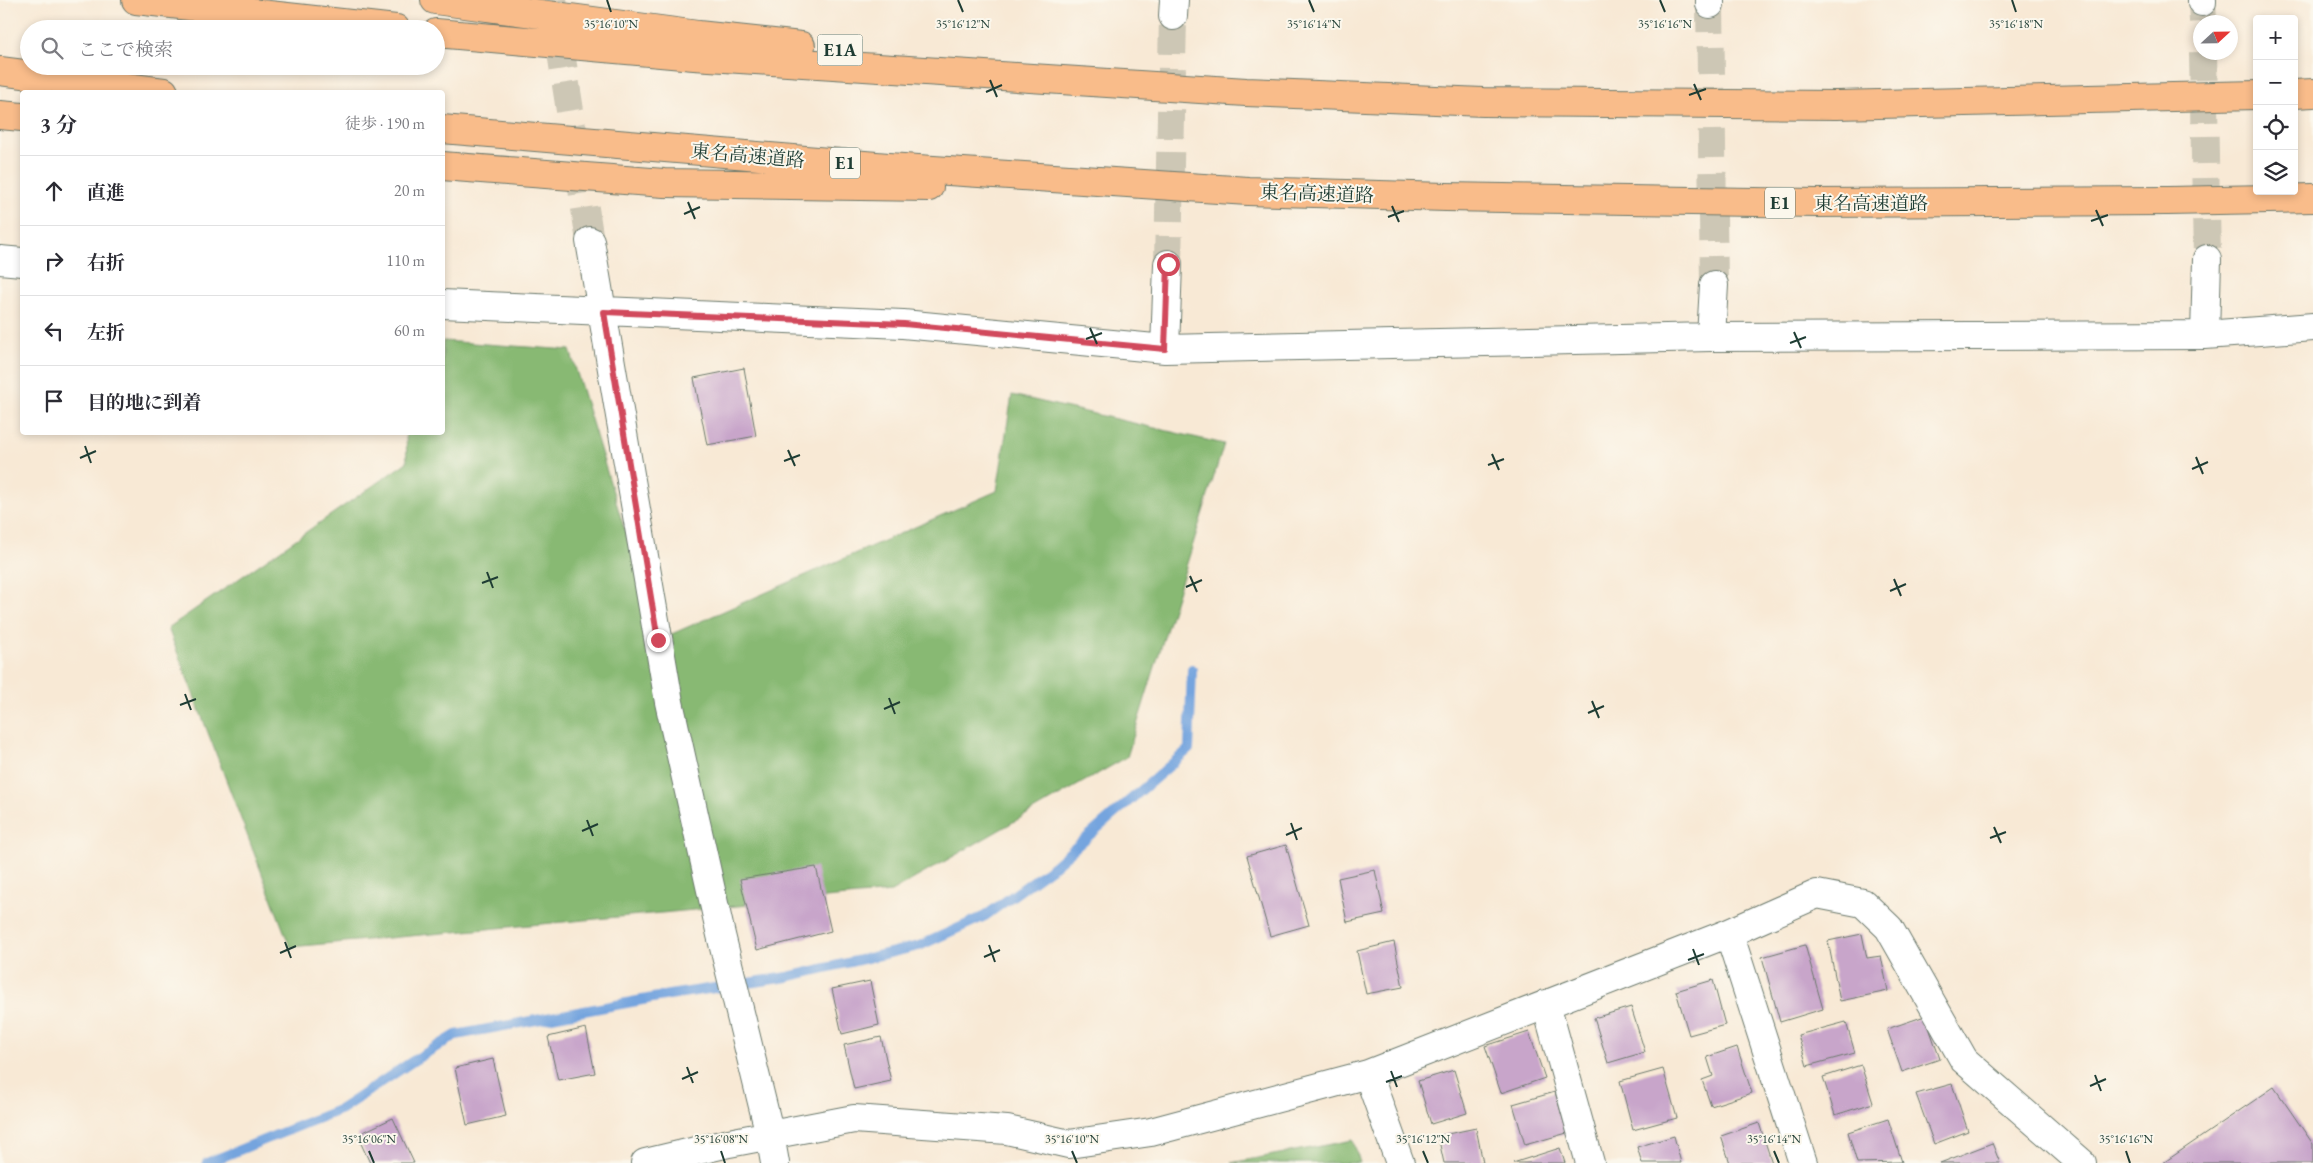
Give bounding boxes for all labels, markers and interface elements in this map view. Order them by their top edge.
north arrow [2193,15,2238,60]
map controls [2253,15,2298,195]
button: + [2253,15,2298,60]
text: 35°16'10"N [584,16,638,32]
text: 35°16'12"N [936,16,990,32]
text: 35°16'14"N [1287,16,1341,32]
text: 35°16'16"N [1638,16,1692,32]
text: 35°16'18"N [1989,16,2043,32]
search box [20,20,445,75]
icon: search [38,34,66,62]
road number: E1A [818,34,862,66]
text: ここで検索 [78,37,173,62]
button: − [2253,60,2298,105]
button: locate [2253,105,2298,150]
text: 3 分 [40,111,77,138]
text: 徒歩 · 190 m [345,113,425,134]
street label: 東名高速道路 [690,138,806,173]
road number: E1 [830,148,860,178]
button: layers [2253,150,2298,195]
icon: ahead [40,177,68,205]
street label: 東名高速道路 [1260,179,1374,208]
text: 直進 [87,180,125,205]
text: 20 m [394,180,425,201]
road number: E1 [1765,188,1795,218]
street label: 東名高速道路 [1814,191,1928,216]
icon: right [40,247,68,275]
text: 右折 [87,250,125,275]
text: 110 m [386,250,425,271]
route start [1157,253,1180,276]
icon: left [40,317,68,345]
text: 左折 [87,320,125,345]
text: 60 m [394,320,425,341]
icon: arrive [40,387,68,415]
text: 目的地に到着 [87,390,201,415]
route end [647,629,670,652]
text: 35°16'06"N [342,1131,396,1147]
text: 35°16'08"N [694,1131,748,1147]
text: 35°16'10"N [1045,1131,1099,1147]
text: 35°16'12"N [1396,1131,1450,1147]
text: 35°16'14"N [1747,1131,1801,1147]
text: 35°16'16"N [2099,1131,2153,1147]

